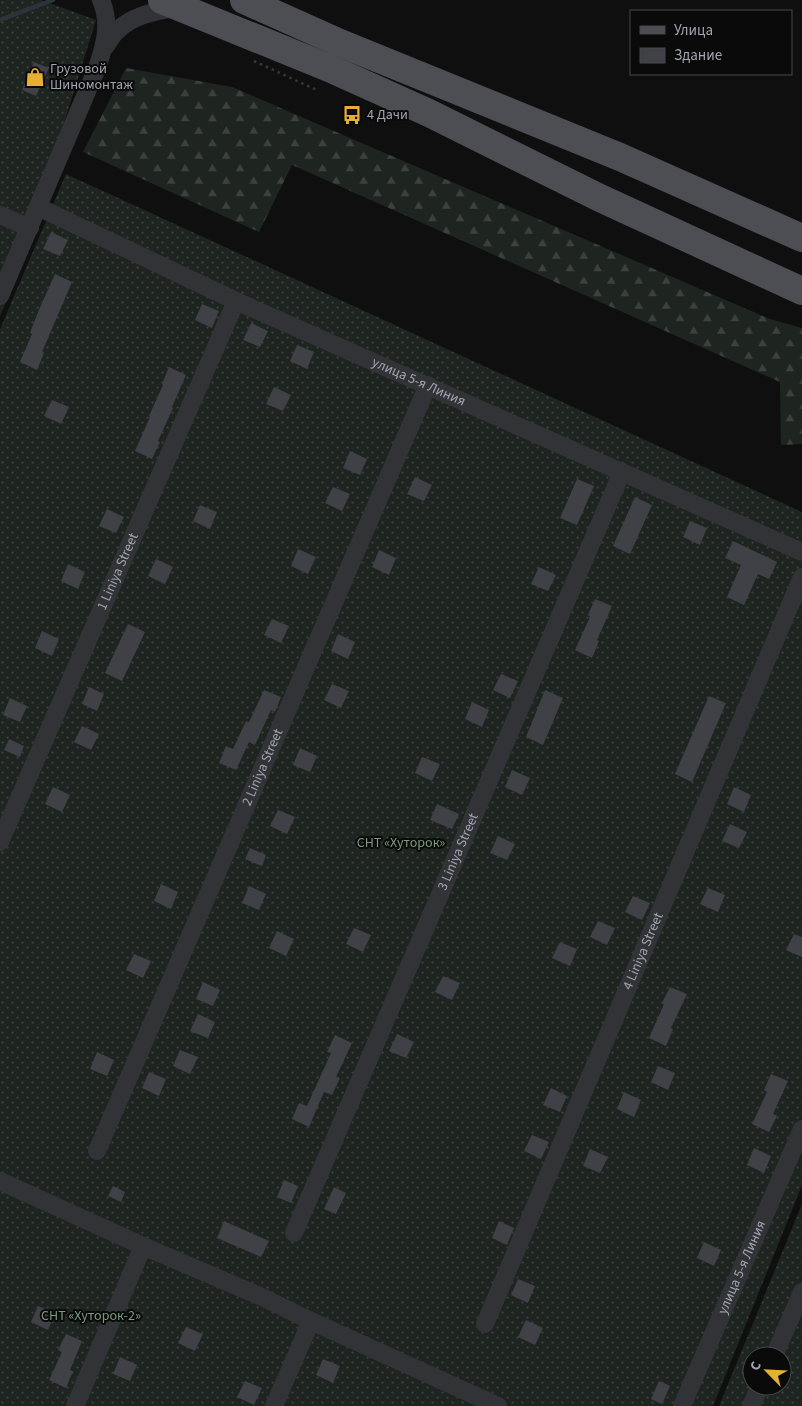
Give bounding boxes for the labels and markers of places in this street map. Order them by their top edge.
place label: Грузовой Шиномонтаж [50,59,133,95]
shop icon: Грузовой Шиномонтаж [24,66,46,88]
bus stop icon: 4 Дачи [341,104,363,126]
place label: 4 Дачи [367,105,408,125]

